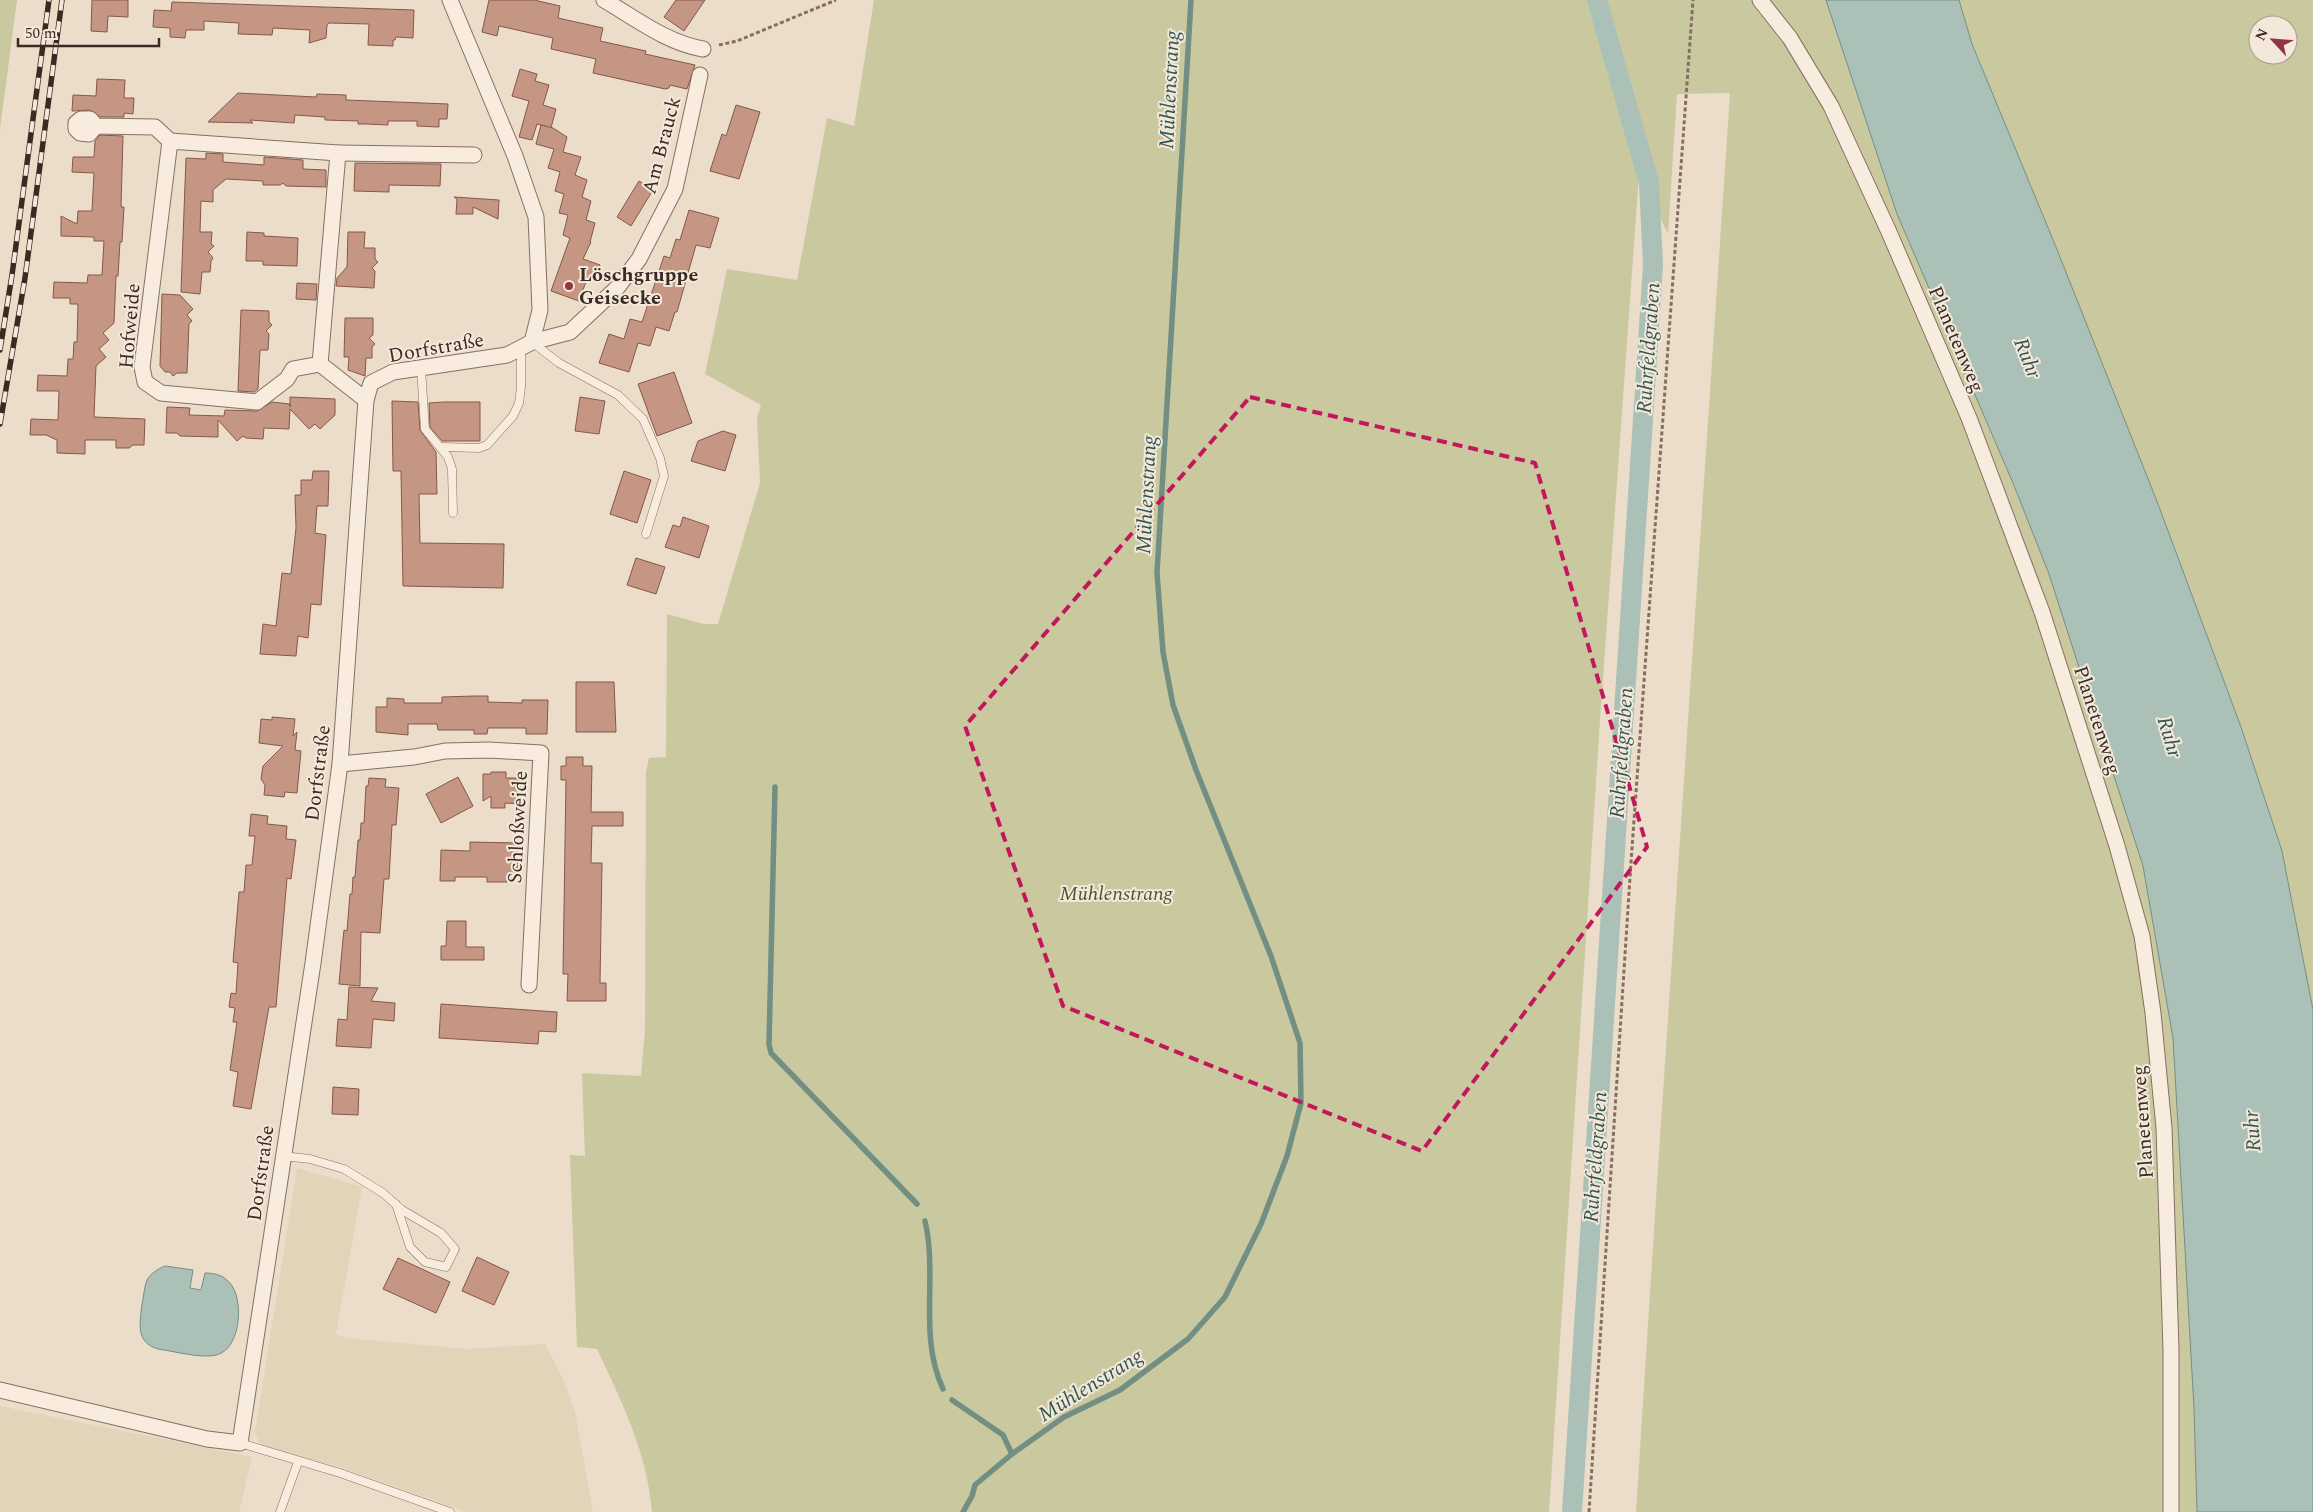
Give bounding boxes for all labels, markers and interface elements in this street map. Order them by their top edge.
scale bar [18,15,159,47]
north arrow [2248,15,2298,65]
text: 50 m [25,22,57,45]
text: N [2250,25,2274,44]
water label: Mühlenstrang [1151,29,1189,150]
street label: Am Brauck [635,93,689,198]
place label: Löschgruppe Geisecke [579,260,698,313]
marker: Löschgruppe Geisecke [563,280,575,292]
water label: Ruhrfeldgraben [1628,281,1670,415]
street label: Planetenweg [1920,281,1992,398]
street label: Hofweide [111,282,149,370]
street label: Dorfstraße [386,325,486,371]
water label: Ruhr [2004,333,2050,384]
water label: Mühlenstrang [1128,434,1166,555]
street label: Planetenweg [2065,662,2129,779]
water label: Ruhrfeldgraben [1601,686,1643,820]
water label: Ruhr [2148,713,2191,763]
street label: Dorfstraße [297,723,339,823]
street label: Schloßweide [500,770,536,884]
park label: Mühlenstrang [1060,879,1174,909]
street label: Planetenweg [2124,1064,2162,1180]
water label: Ruhrfeldgraben [1575,1090,1617,1224]
water label: Ruhr [2236,1108,2270,1153]
street label: Dorfstraße [239,1123,283,1223]
water label: Mühlenstrang [1032,1341,1150,1431]

